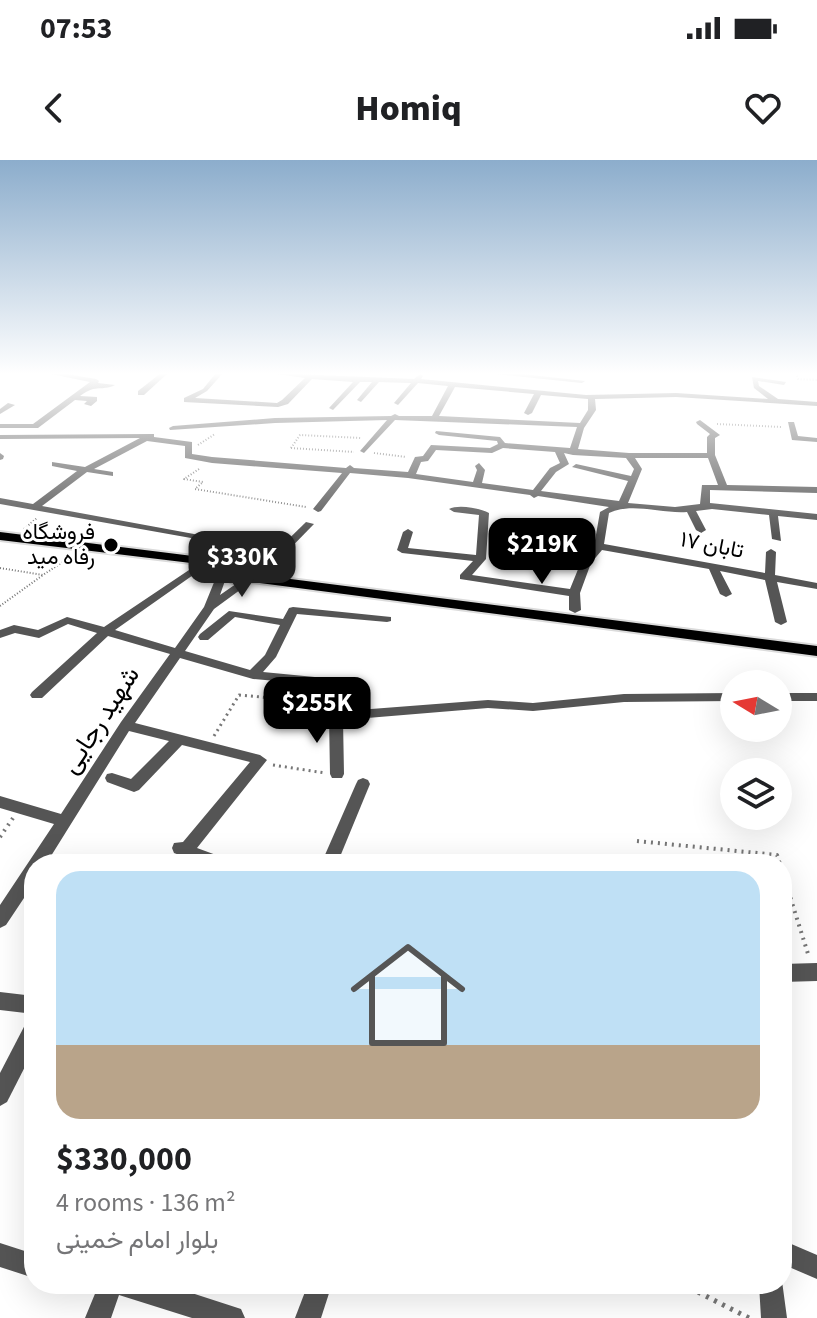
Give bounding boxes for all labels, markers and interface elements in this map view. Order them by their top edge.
text: 07:53 [40,7,112,50]
text: Homiq [355,83,462,134]
icon: back [32,86,76,130]
icon: heart [741,86,785,130]
place label: فروشگاه رفاه مید [22,516,95,573]
pin: $219K [486,518,598,586]
street label: تابان ۱۷ [678,523,746,567]
text: $219K [507,525,577,562]
pin: $330K [186,531,298,599]
marker: فروشگاه رفاه مید [102,536,120,554]
text: $330K [207,538,277,575]
street label: شهید رجایی [51,659,149,781]
north arrow [720,670,792,742]
map controls [720,670,792,830]
pin: $255K [261,677,373,745]
text: $255K [282,684,352,721]
button: layers [720,758,792,830]
icon: home [336,923,480,1067]
text: $330,000 [56,1135,192,1184]
text: 4 rooms · 136 m² [56,1184,235,1221]
text: بلوار امام خمینی [56,1221,218,1258]

